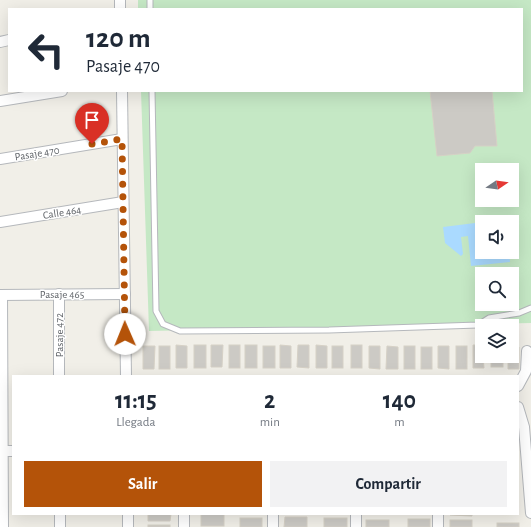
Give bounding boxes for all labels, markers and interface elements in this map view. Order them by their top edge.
icon: left [20,24,72,76]
text: 120 m [86,25,151,53]
text: Pasaje 470 [86,58,160,76]
pin [75,103,109,144]
icon: arrive [81,109,103,131]
street label: Pasaje 470 [14,144,60,162]
north arrow [475,163,519,207]
map controls [475,163,519,363]
street label: Calle 464 [42,204,82,221]
button: sound [475,215,519,259]
button: search [475,267,519,311]
street label: Pasaje 465 [40,289,85,300]
street label: Pasaje 472 [54,313,65,357]
position arrow [104,313,146,355]
button: layers [475,319,519,363]
text: 11:15 [115,389,157,413]
text: 2 [264,389,275,413]
text: 140 [383,389,416,413]
text: Llegada [116,416,156,429]
text: min [260,416,280,429]
text: m [394,416,405,429]
button: Salir [24,461,262,507]
button: Compartir [270,461,507,507]

